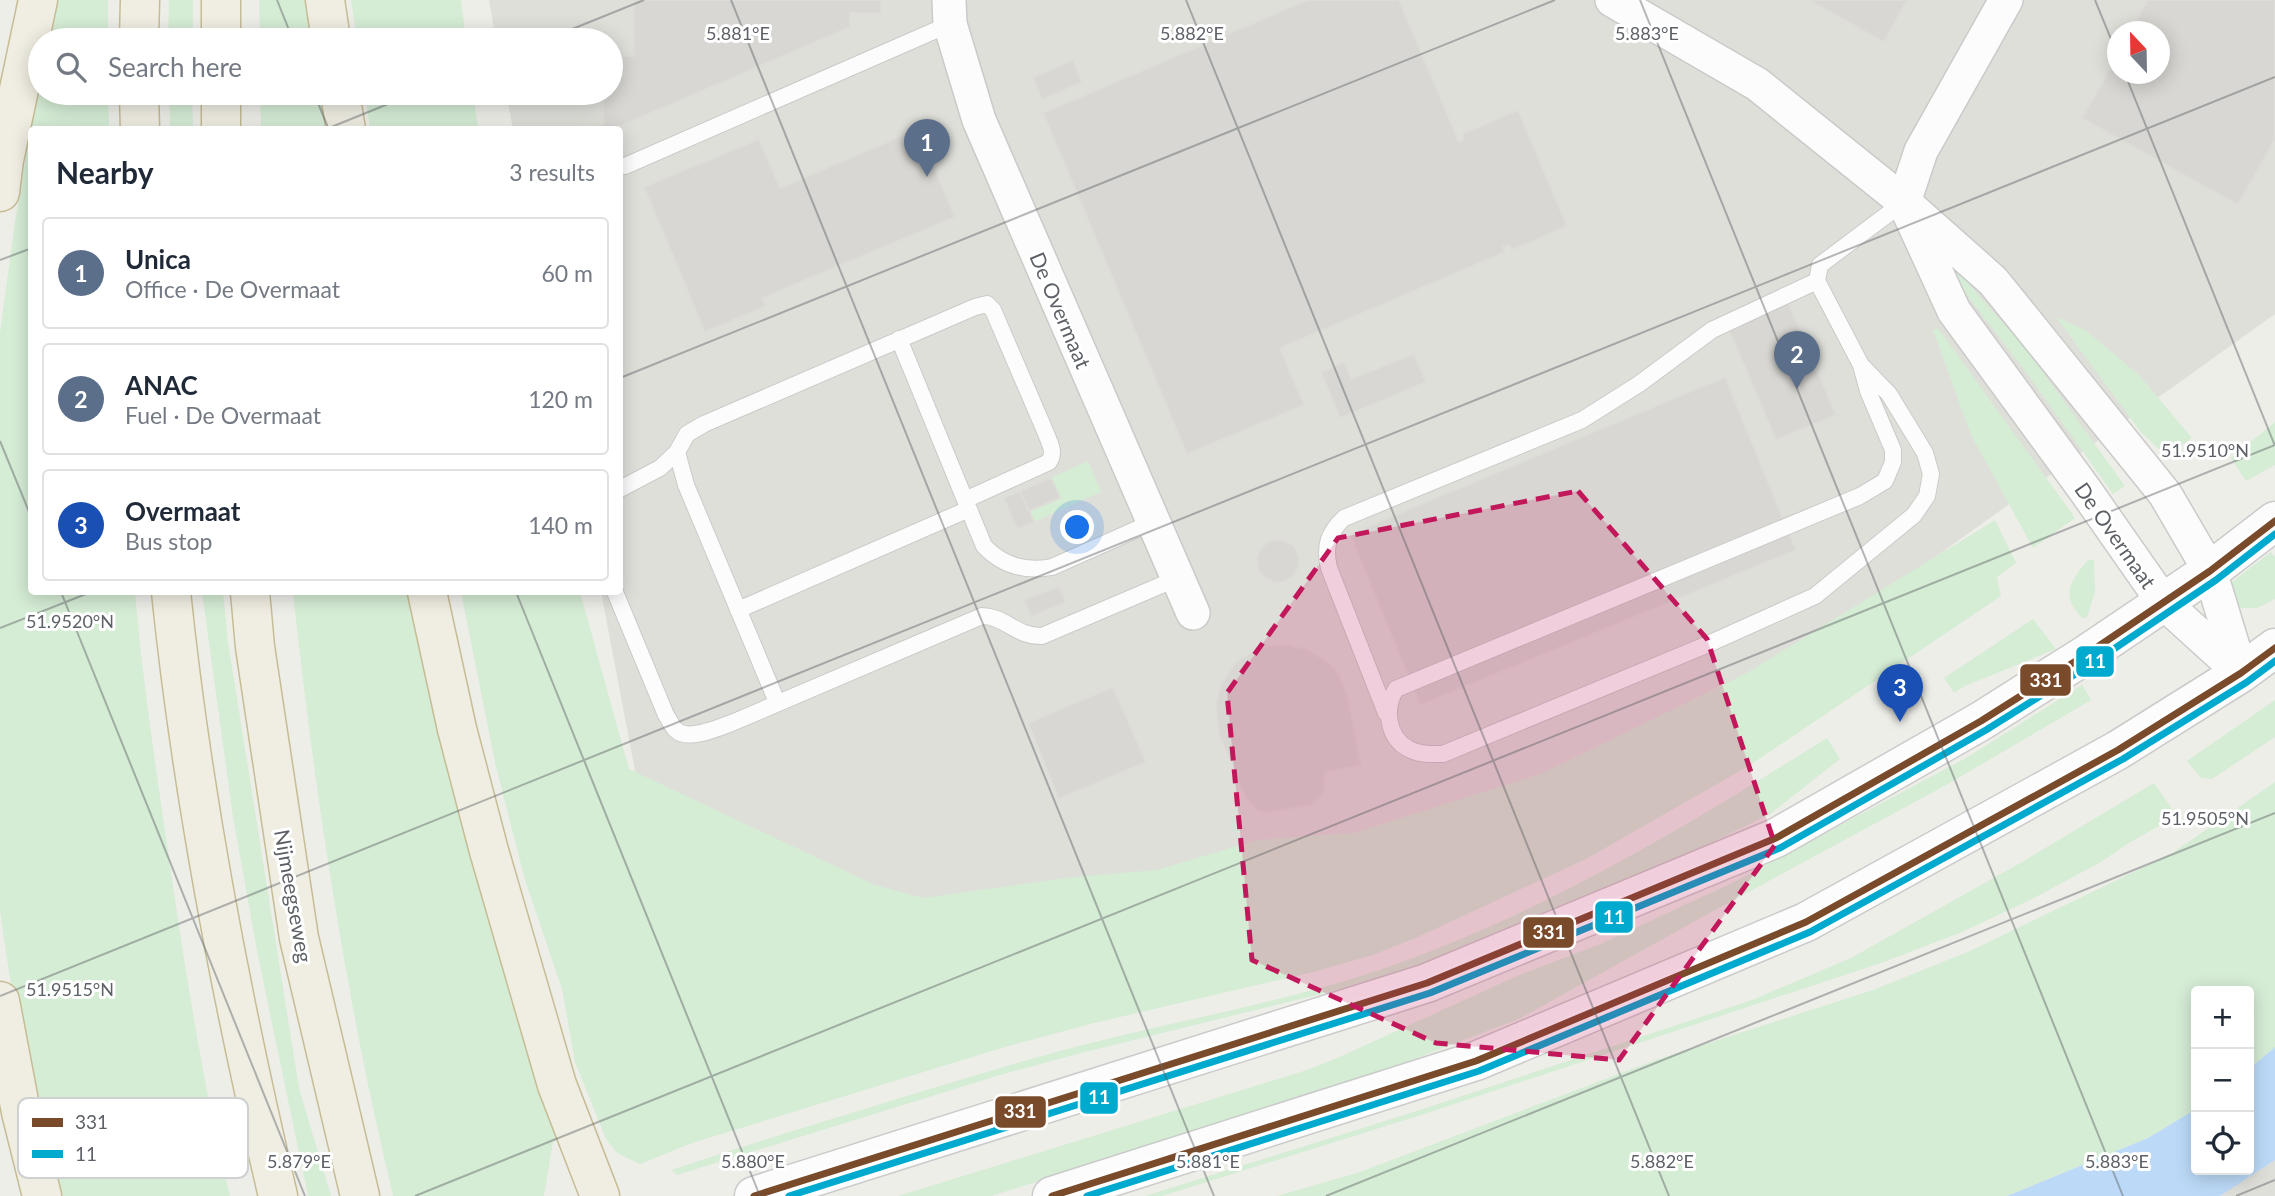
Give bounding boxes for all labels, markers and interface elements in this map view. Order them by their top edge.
north arrow [2107,21,2170,84]
text: 5.881°E [706,22,770,44]
text: 5.882°E [1160,22,1224,44]
text: 5.883°E [1615,22,1679,44]
search box [28,28,623,105]
icon: search [52,48,90,86]
text: Search here [108,51,242,83]
pin: 1 [904,119,950,177]
text: Nearby [56,154,154,190]
text: 3 results [509,158,595,186]
text: Unica [125,243,191,275]
street label: De Overmaat [1025,248,1097,372]
text: 1 [74,259,88,287]
text: 60 m [542,259,593,287]
text: Office · De Overmaat [125,275,340,303]
pin: 2 [1774,331,1820,389]
text: ANAC [125,369,198,401]
text: 2 [74,385,88,413]
text: 120 m [528,385,593,413]
text: Fuel · De Overmaat [125,401,321,429]
text: 51.9510°N [2161,439,2249,461]
street label: De Overmaat [2070,477,2162,593]
text: Overmaat [125,495,241,527]
your location [1060,510,1094,544]
text: 3 [74,511,88,539]
text: 140 m [528,511,593,539]
text: Bus stop [125,527,212,555]
text: 51.9520°N [26,610,114,632]
line badge: 11 [2075,645,2115,678]
text: 11 [2084,649,2106,672]
line badge: 331 [2019,663,2072,697]
pin: 3 [1877,664,1923,722]
text: 331 [2029,668,2063,691]
text: 51.9505°N [2161,807,2249,829]
street label: Nijmeegseweg [270,827,318,965]
line badge: 11 [1594,900,1634,934]
text: 11 [1603,905,1625,928]
line badge: 331 [1522,916,1575,949]
text: 331 [1532,920,1566,943]
text: 51.9515°N [26,978,114,1000]
map controls [2191,986,2254,1175]
button: + [2191,986,2254,1049]
button: − [2191,1049,2254,1112]
line badge: 11 [1079,1081,1119,1115]
text: 11 [1088,1085,1110,1108]
line badge: 331 [994,1095,1047,1129]
legend [18,1098,248,1178]
text: 331 [1003,1099,1037,1122]
text: 331 [75,1110,108,1133]
button: locate [2191,1112,2254,1175]
text: 11 [75,1142,97,1165]
text: 5.879°E [267,1150,331,1172]
text: 5.880°E [721,1150,785,1172]
text: 5.881°E [1176,1150,1240,1172]
text: 5.882°E [1630,1150,1694,1172]
text: 5.883°E [2085,1150,2149,1172]

